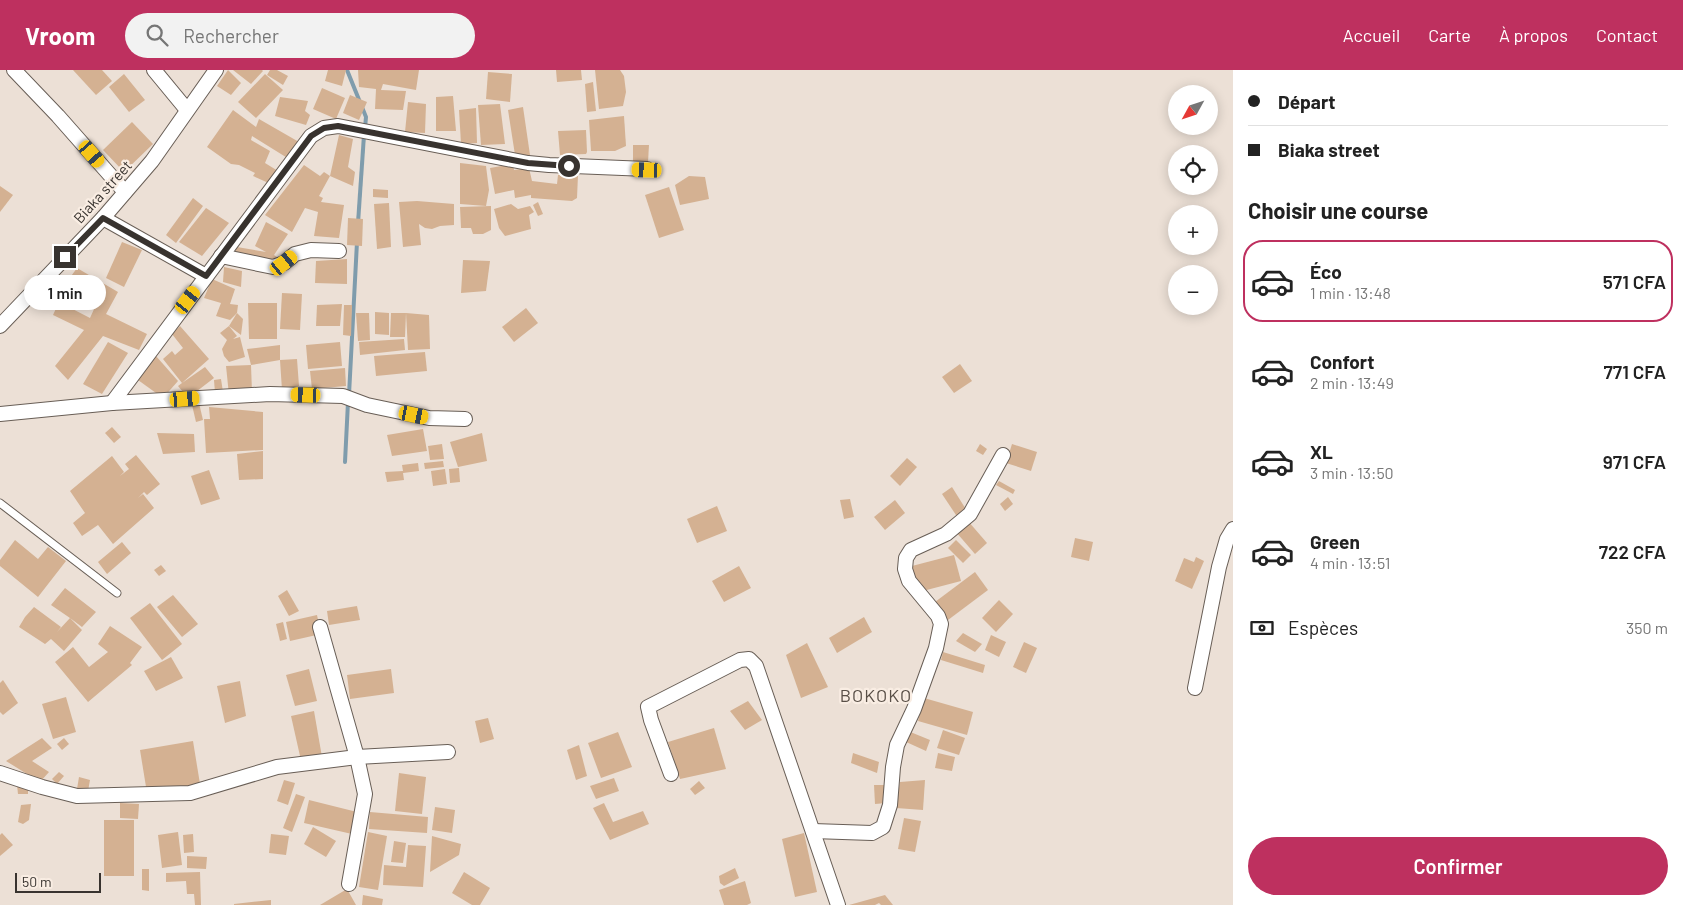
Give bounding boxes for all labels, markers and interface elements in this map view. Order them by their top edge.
search box [125,13,475,58]
text: Vroom [25,21,95,50]
icon: search [143,21,171,49]
text: Rechercher [183,24,279,47]
text: Accueil [1343,24,1400,46]
text: Carte [1428,24,1471,46]
text: À propos [1499,24,1568,46]
text: Contact [1596,24,1658,46]
north arrow [1168,85,1218,135]
map controls [1168,85,1218,315]
text: Départ [1278,90,1336,113]
car [76,138,107,170]
text: Biaka street [1278,138,1380,161]
button: locate [1168,145,1218,195]
route start [558,155,580,177]
street label: Biaka street [69,156,135,226]
car [631,162,662,178]
text: Choisir une course [1248,197,1428,223]
button: + [1168,205,1218,255]
route end [54,246,76,268]
car [267,248,300,278]
icon: car [1250,259,1295,304]
text: Éco [1310,260,1342,283]
button: − [1168,265,1218,315]
text: 571 CFA [1603,270,1666,293]
callout: 1 min [24,274,106,310]
text: 1 min [48,283,82,302]
text: 1 min · 13:48 [1310,283,1391,302]
car [172,284,203,316]
icon: car [1250,349,1295,394]
text: Confort [1310,350,1374,373]
text: 771 CFA [1604,360,1666,383]
text: 2 min · 13:49 [1310,373,1394,392]
car [290,387,321,403]
car [169,390,200,408]
car [397,405,430,425]
icon: car [1250,439,1295,484]
text: XL [1310,440,1333,463]
text: 971 CFA [1603,450,1666,473]
text: 3 min · 13:50 [1310,463,1394,482]
icon: car [1250,529,1295,574]
text: Green [1310,530,1360,553]
text: 722 CFA [1599,540,1666,563]
text: 4 min · 13:51 [1310,553,1390,572]
icon: cash [1248,614,1276,642]
text: Espèces [1288,616,1358,639]
text: 350 m [1626,618,1668,637]
district label: BOKOKO [840,684,912,706]
button: Confirmer [1248,837,1668,895]
scale bar [15,870,101,893]
text: 50 m [22,873,51,890]

